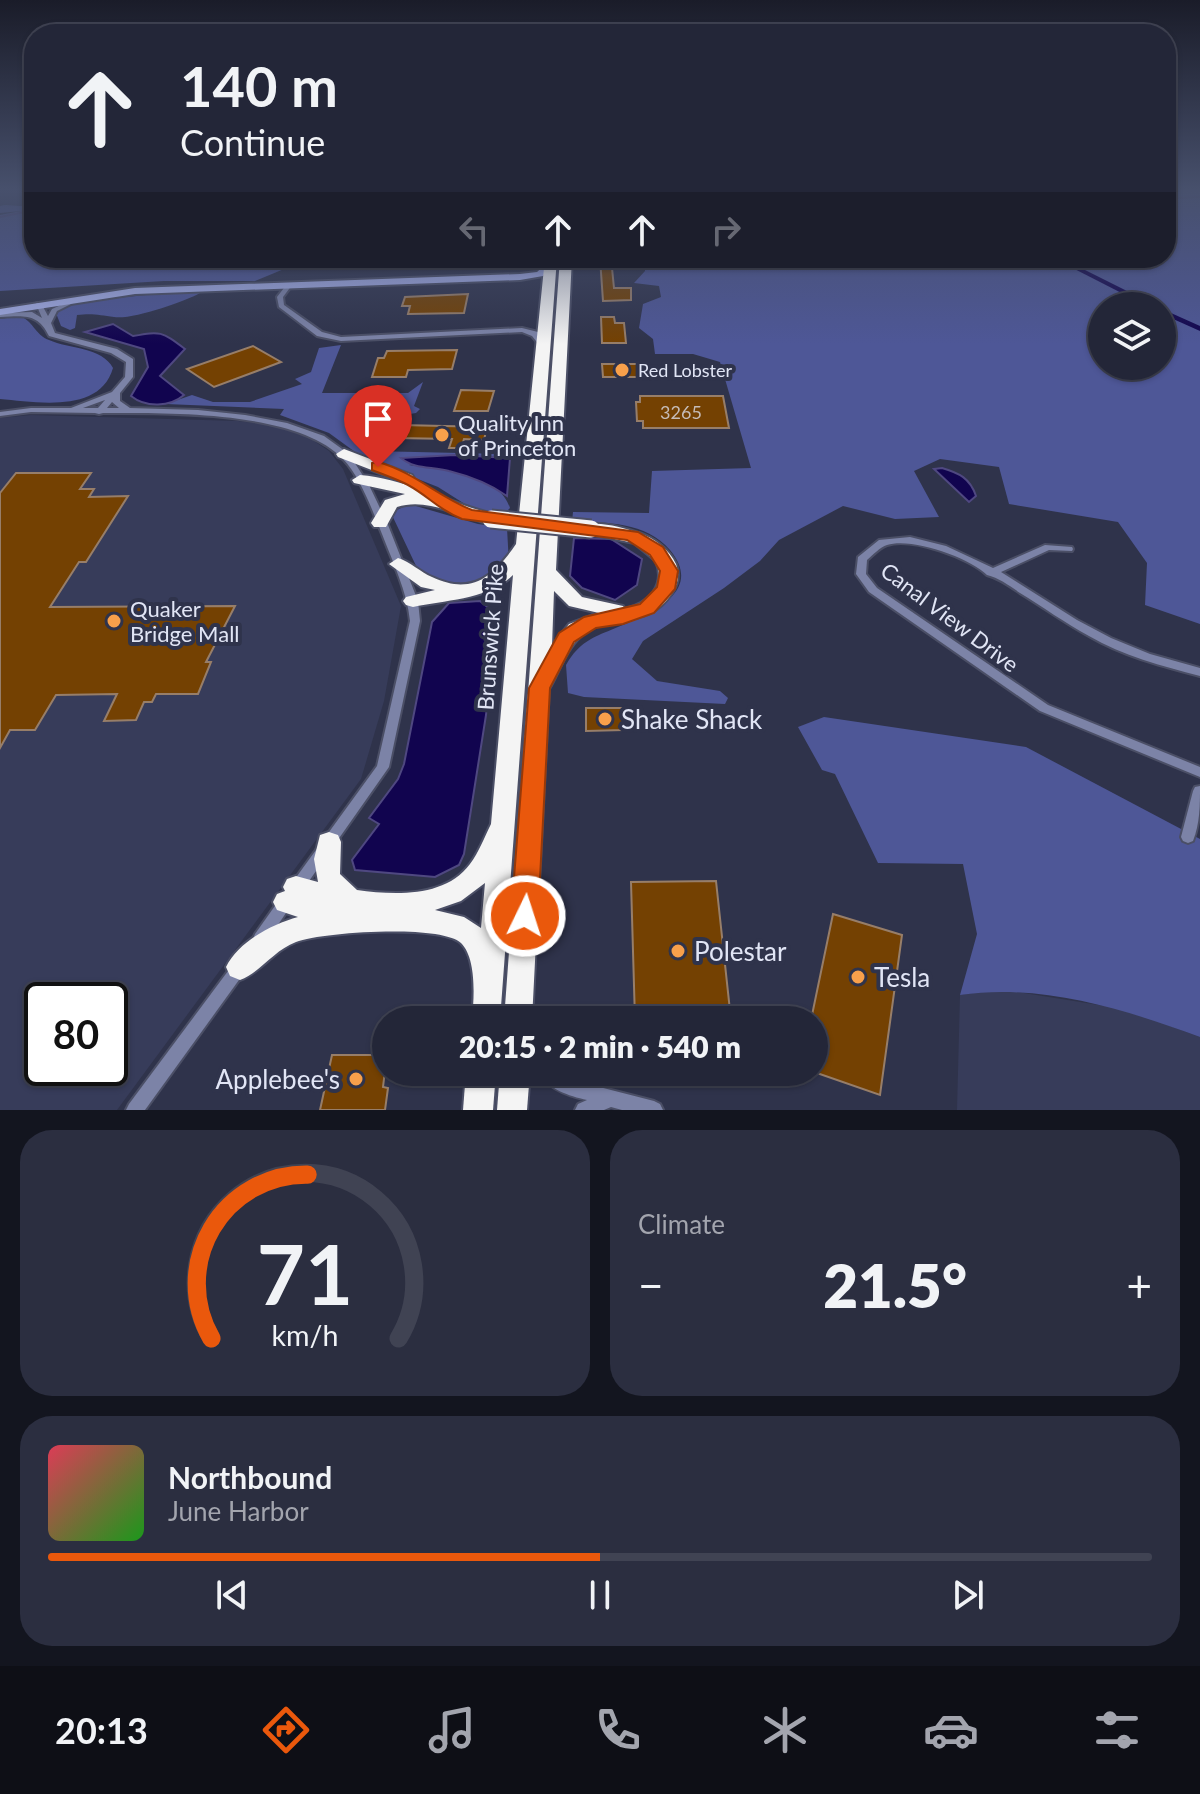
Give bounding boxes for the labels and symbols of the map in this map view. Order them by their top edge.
place label: Red Lobster [638,359,732,381]
marker: Red Lobster [613,361,631,379]
pin [344,385,412,467]
house number: 3265 [660,401,702,423]
place label: Quality Inn of Princeton [458,409,576,461]
marker: Quality Inn of Princeton [433,426,451,444]
street label: Canal View Drive [876,556,1024,678]
street label: Brunswick Pike [471,563,509,711]
place label: Quaker Bridge Mall [130,595,240,647]
marker: Quaker Bridge Mall [105,612,123,630]
place label: Shake Shack [621,703,763,735]
marker: Shake Shack [596,710,614,728]
position arrow [483,874,567,958]
place label: Polestar [694,935,787,967]
marker: Polestar [669,942,687,960]
place label: Tesla [874,961,930,993]
marker: Tesla [849,968,867,986]
speed limit sign: 80 [24,982,128,1086]
place label: Applebee's [216,1063,340,1095]
marker: Applebee's [347,1070,365,1088]

